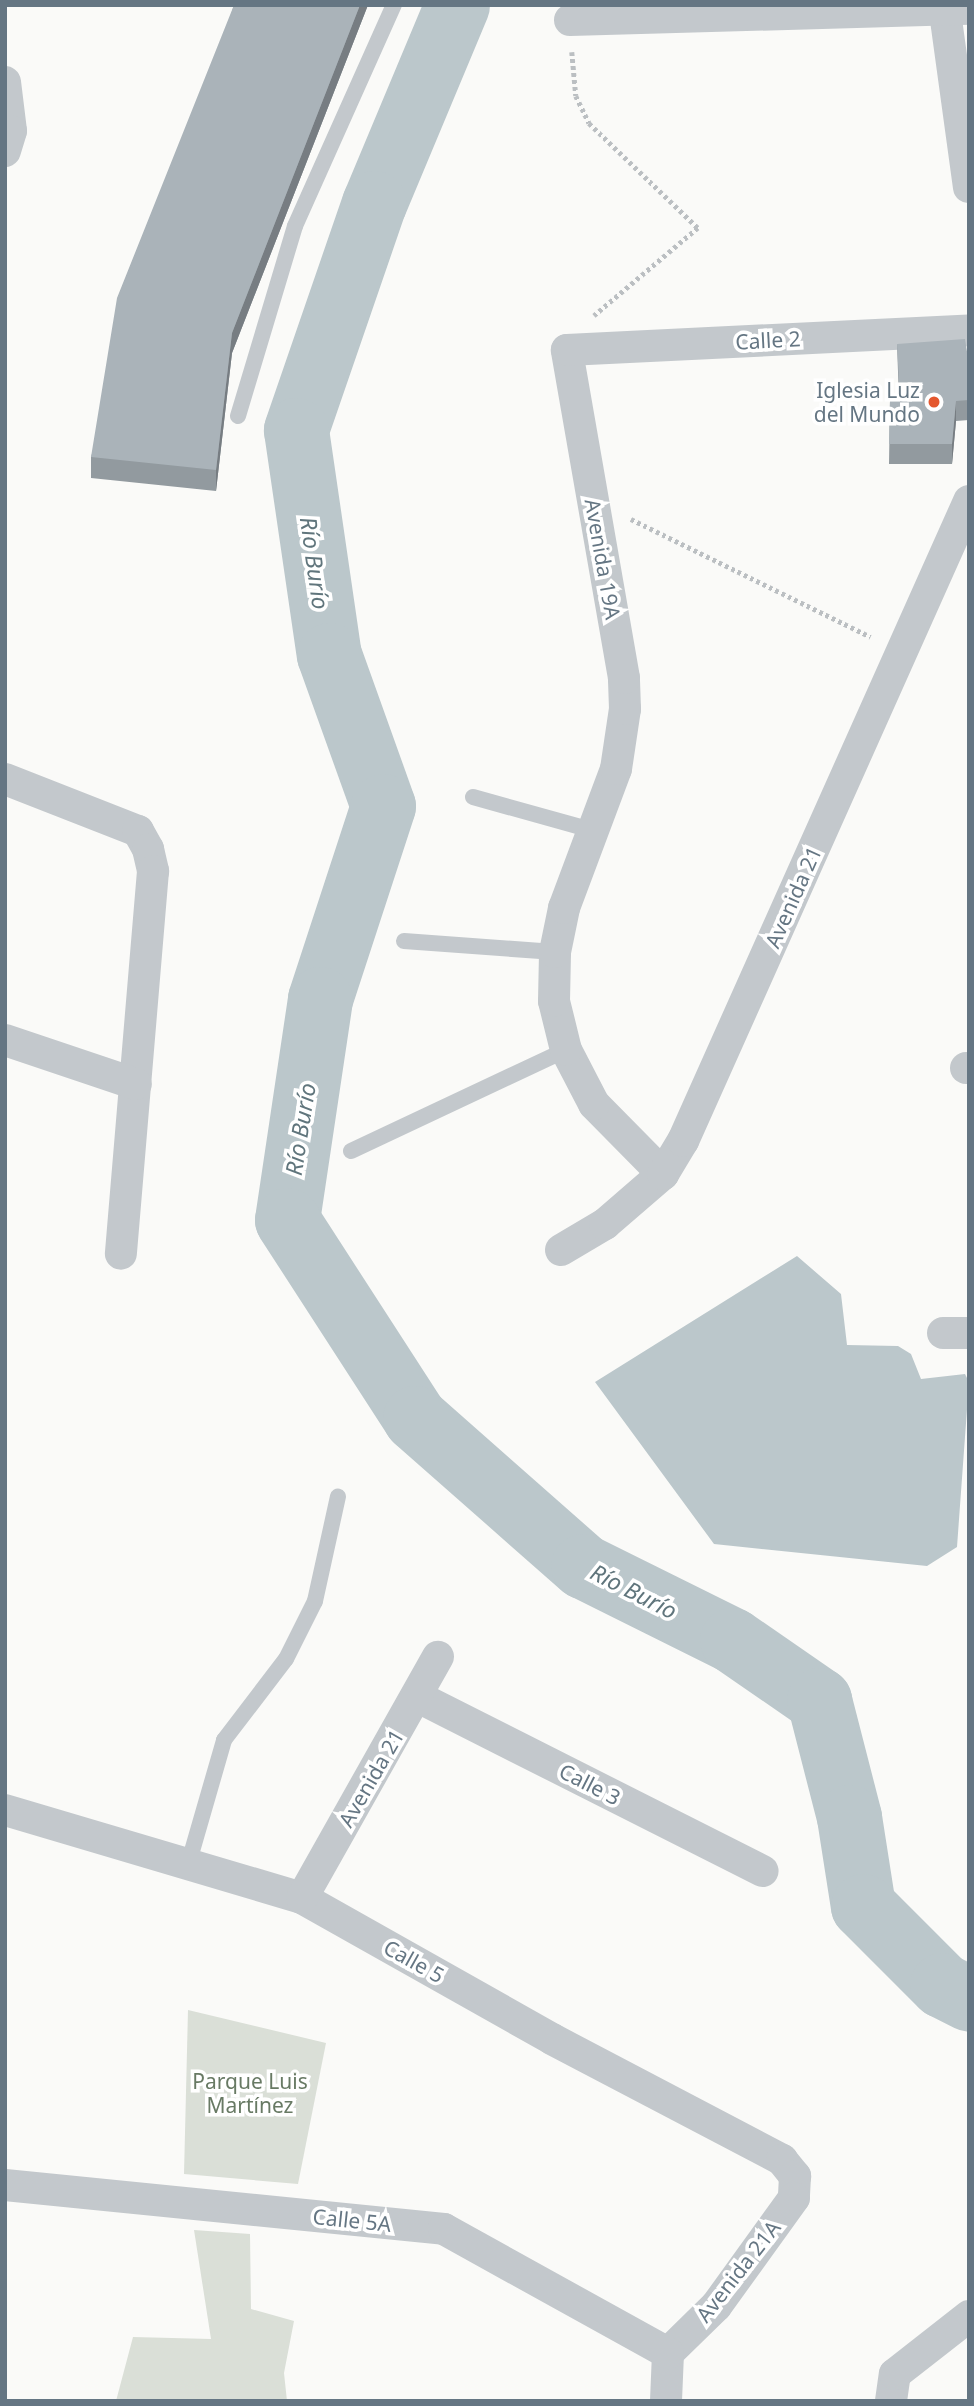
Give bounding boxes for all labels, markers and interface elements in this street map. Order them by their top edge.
street label: Calle 2 [735,326,801,354]
place label: Iglesia Luz del Mundo [814,377,920,427]
marker: Iglesia Luz del Mundo [926,394,942,410]
street label: Avenida 19A [580,497,626,621]
water label: Río Burío [295,515,335,611]
street label: Avenida 21 [759,842,827,952]
water label: Río Burío [279,1081,321,1177]
water label: Río Burío [586,1558,682,1624]
street label: Avenida 21 [333,1725,409,1831]
street label: Calle 3 [555,1758,625,1810]
street label: Calle 5 [379,1934,449,1988]
park label: Parque Luis Martínez [192,2068,308,2118]
street label: Calle 5A [312,2203,392,2237]
street label: Avenida 21A [691,2215,785,2327]

